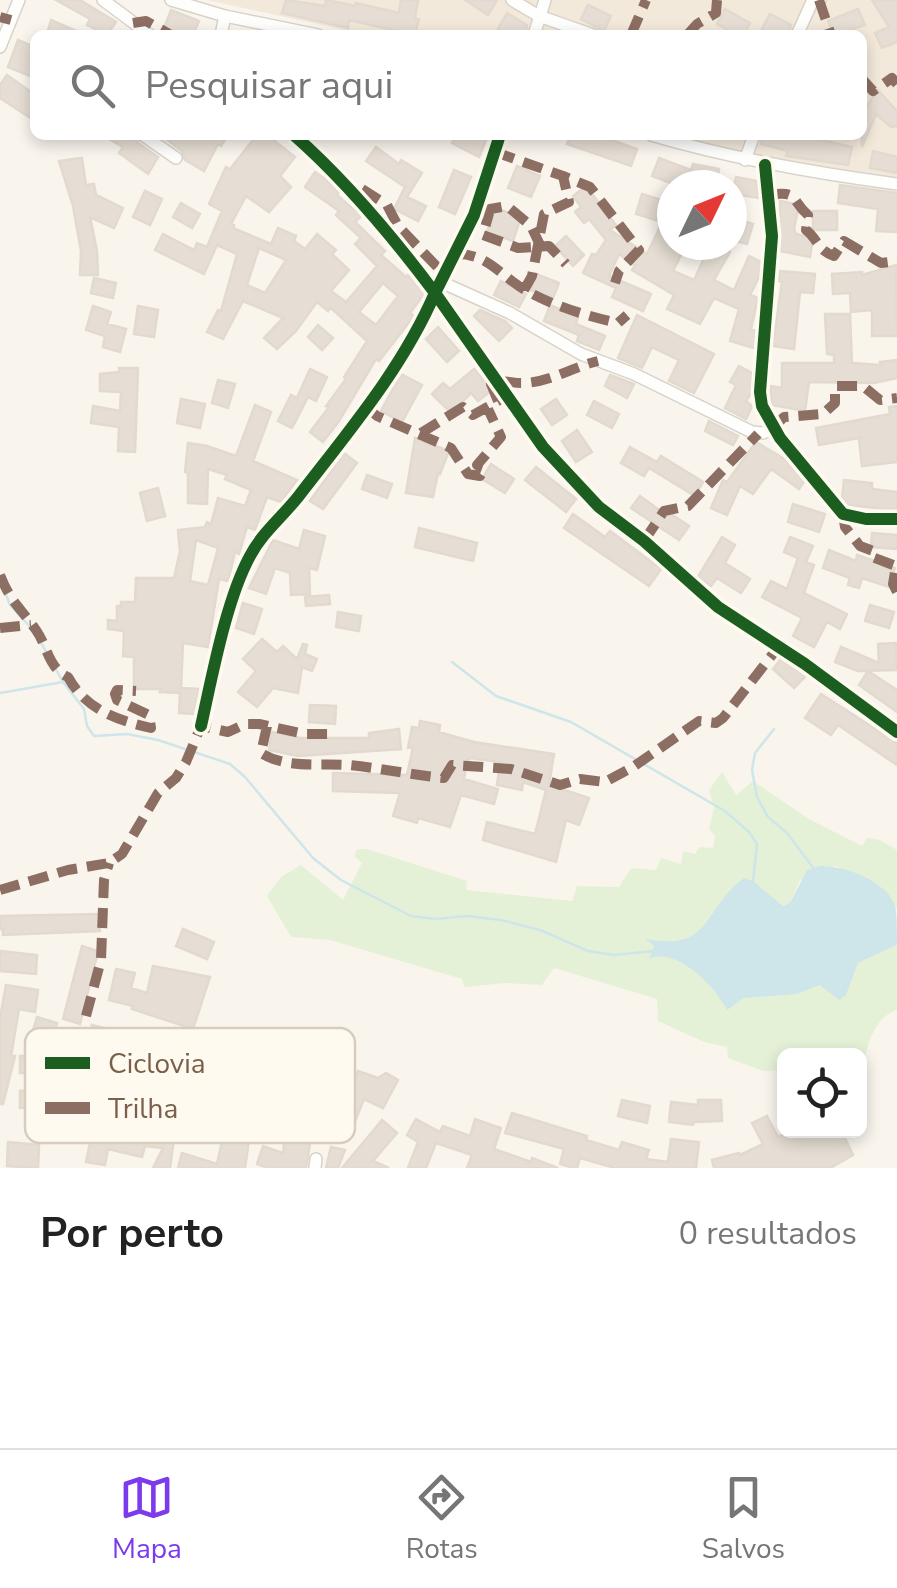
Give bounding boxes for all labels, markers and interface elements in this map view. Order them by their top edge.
search box [30,30,867,140]
icon: search [65,58,120,113]
text: Pesquisar aqui [145,60,393,111]
north arrow [657,170,747,260]
legend [25,1028,355,1143]
text: Ciclovia [108,1045,206,1083]
map controls [777,1048,867,1138]
button: locate [777,1048,867,1138]
text: Trilha [108,1090,178,1128]
text: Por perto [40,1205,224,1262]
text: 0 resultados [679,1212,857,1255]
tab: Mapa [112,1470,182,1568]
tab: Rotas [406,1470,478,1568]
tab: Salvos [702,1470,785,1568]

